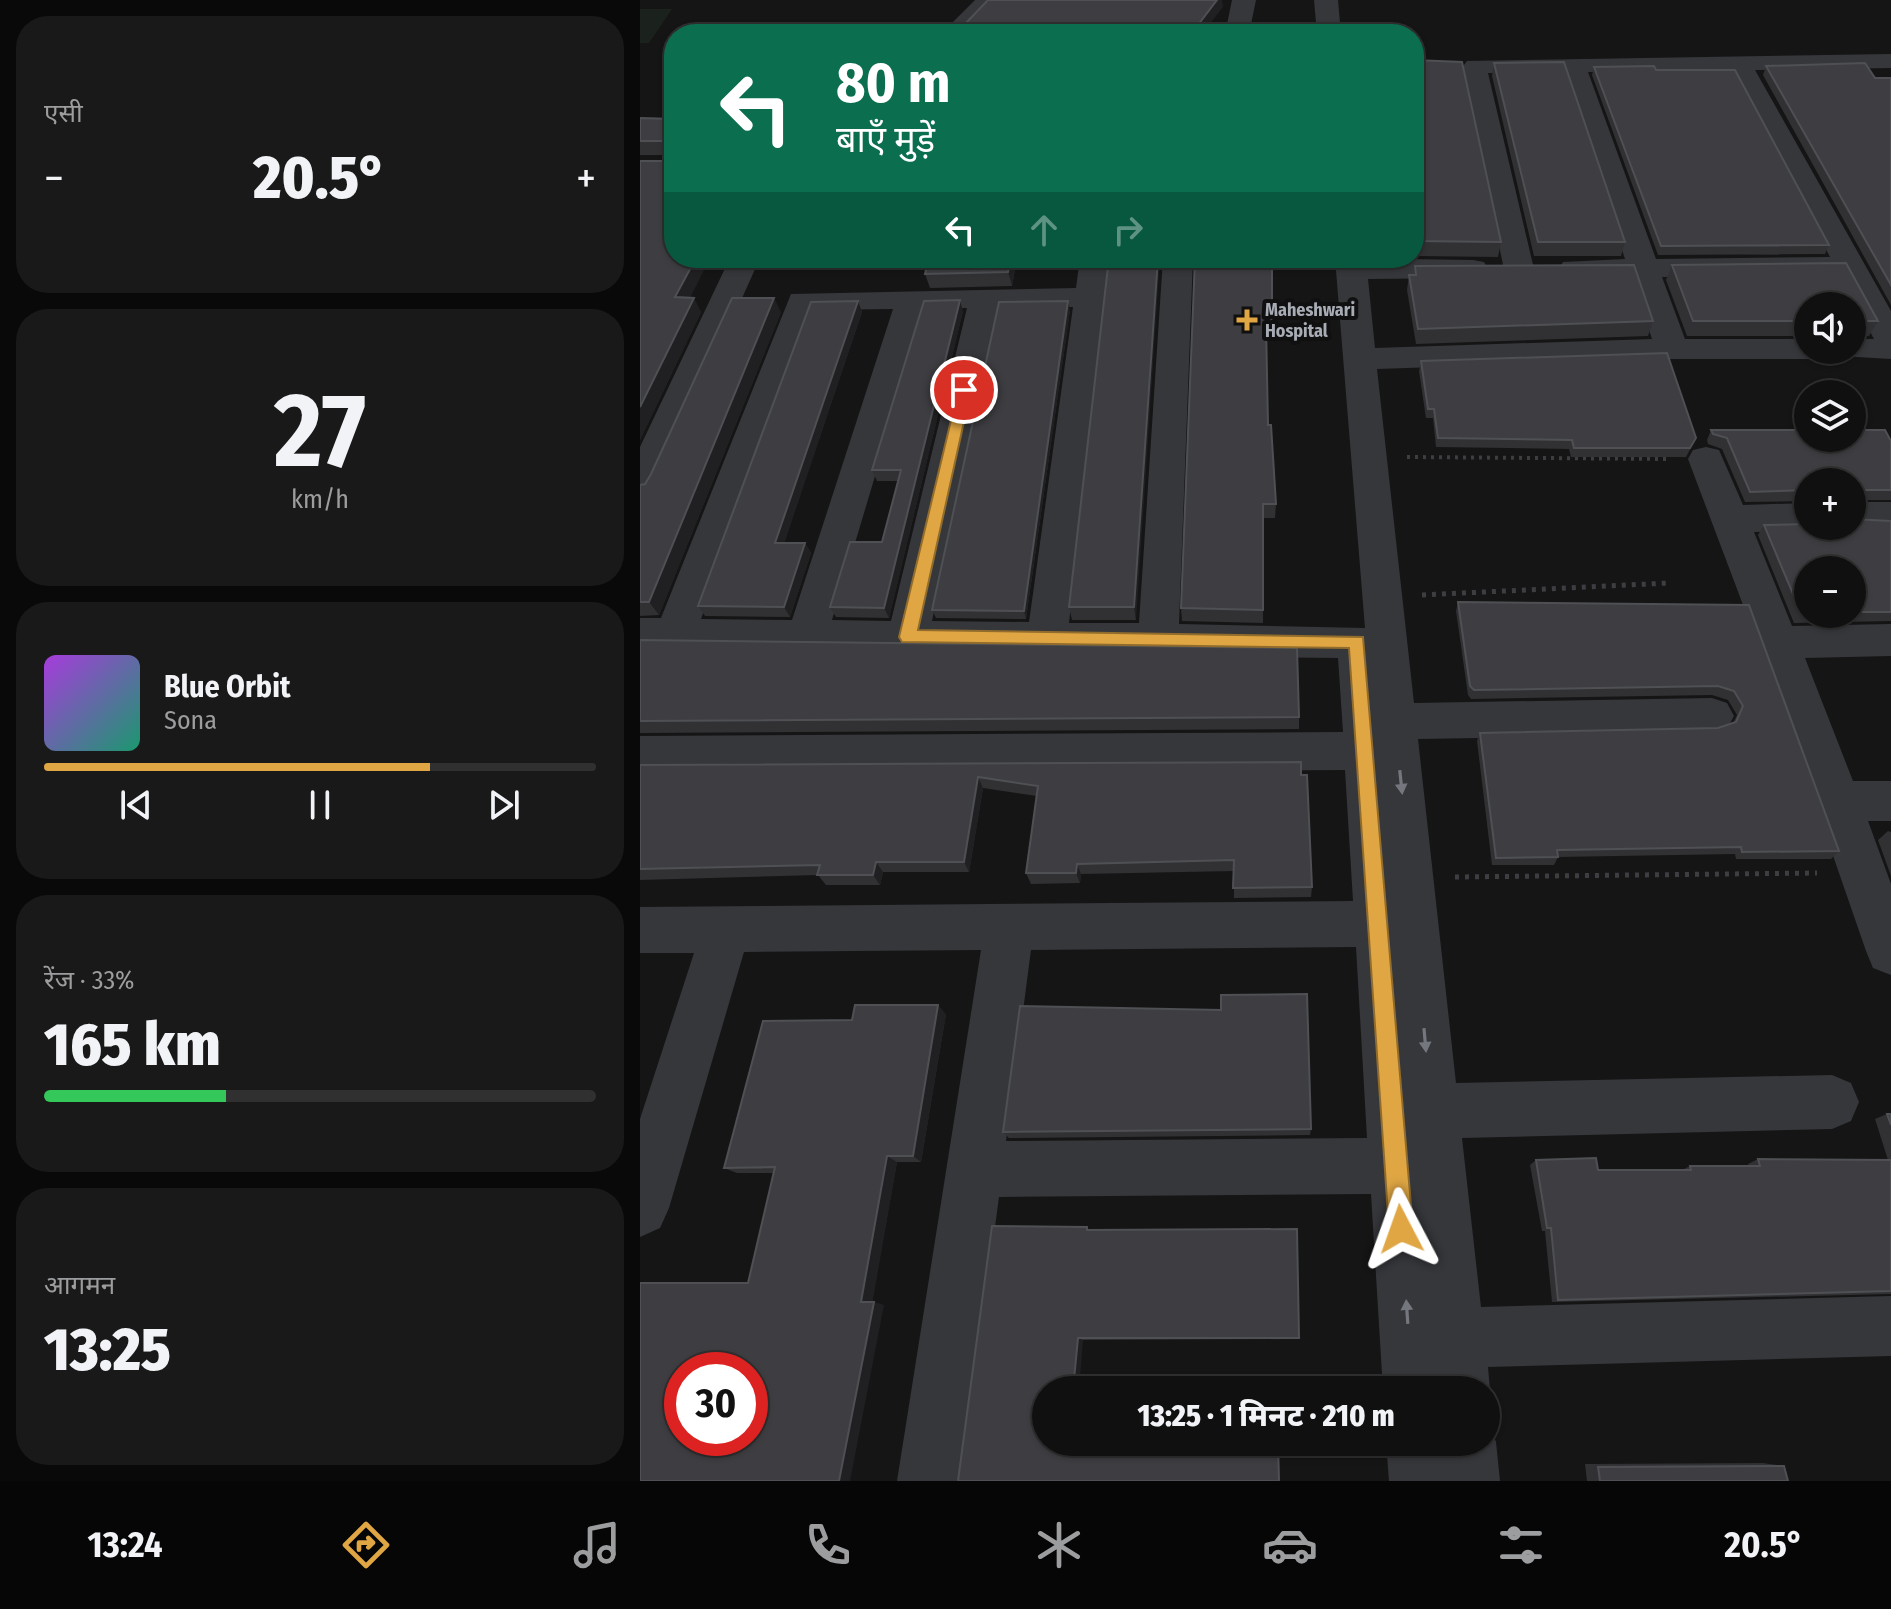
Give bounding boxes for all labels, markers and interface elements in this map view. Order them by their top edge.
text: 80 m [836,50,951,117]
icon: left [704,56,808,160]
text: एसी [44,98,83,129]
text: बाएँ मुड़ें [836,118,935,162]
text: 20.5° [253,142,387,214]
text: − [44,152,64,205]
text: + [576,152,596,205]
icon: left [938,208,982,252]
icon: ahead [1022,208,1066,252]
icon: right [1106,208,1150,252]
map controls [1794,292,1866,628]
button: sound [1794,292,1866,364]
place label: Maheshwari Hospital [1265,299,1355,342]
marker: Maheshwari Hospital [1236,309,1258,331]
pin [930,356,998,424]
icon: arrive [942,368,986,412]
text: 27 [274,369,366,494]
button: layers [1794,380,1866,452]
button: + [1794,468,1866,540]
text: km/h [291,484,349,515]
button: − [1794,556,1866,628]
text: Blue Orbit [164,669,290,705]
text: Sona [164,705,217,736]
one-way arrow [1394,770,1407,795]
icon: previous [114,783,158,827]
icon: pause [298,783,342,827]
icon: next [482,783,526,827]
text: रेंज · 33% [44,965,135,996]
text: 165 km [44,1009,221,1081]
one-way arrow [1419,1028,1432,1053]
position arrow [1359,1187,1443,1271]
text: आगमन [44,1270,115,1301]
one-way arrow [1400,1299,1413,1324]
text: 13:25 [44,1314,171,1386]
speed limit sign: 30 [664,1352,768,1456]
text: 13:25 · 1 मिनट · 210 m [1138,1398,1394,1434]
icon: directions [338,1517,394,1573]
icon: music [569,1517,625,1573]
icon: phone [800,1517,856,1573]
icon: climate [1031,1517,1087,1573]
icon: car [1262,1517,1318,1573]
icon: filters [1493,1517,1549,1573]
text: 13:24 [88,1523,163,1567]
text: 20.5° [1724,1523,1803,1567]

